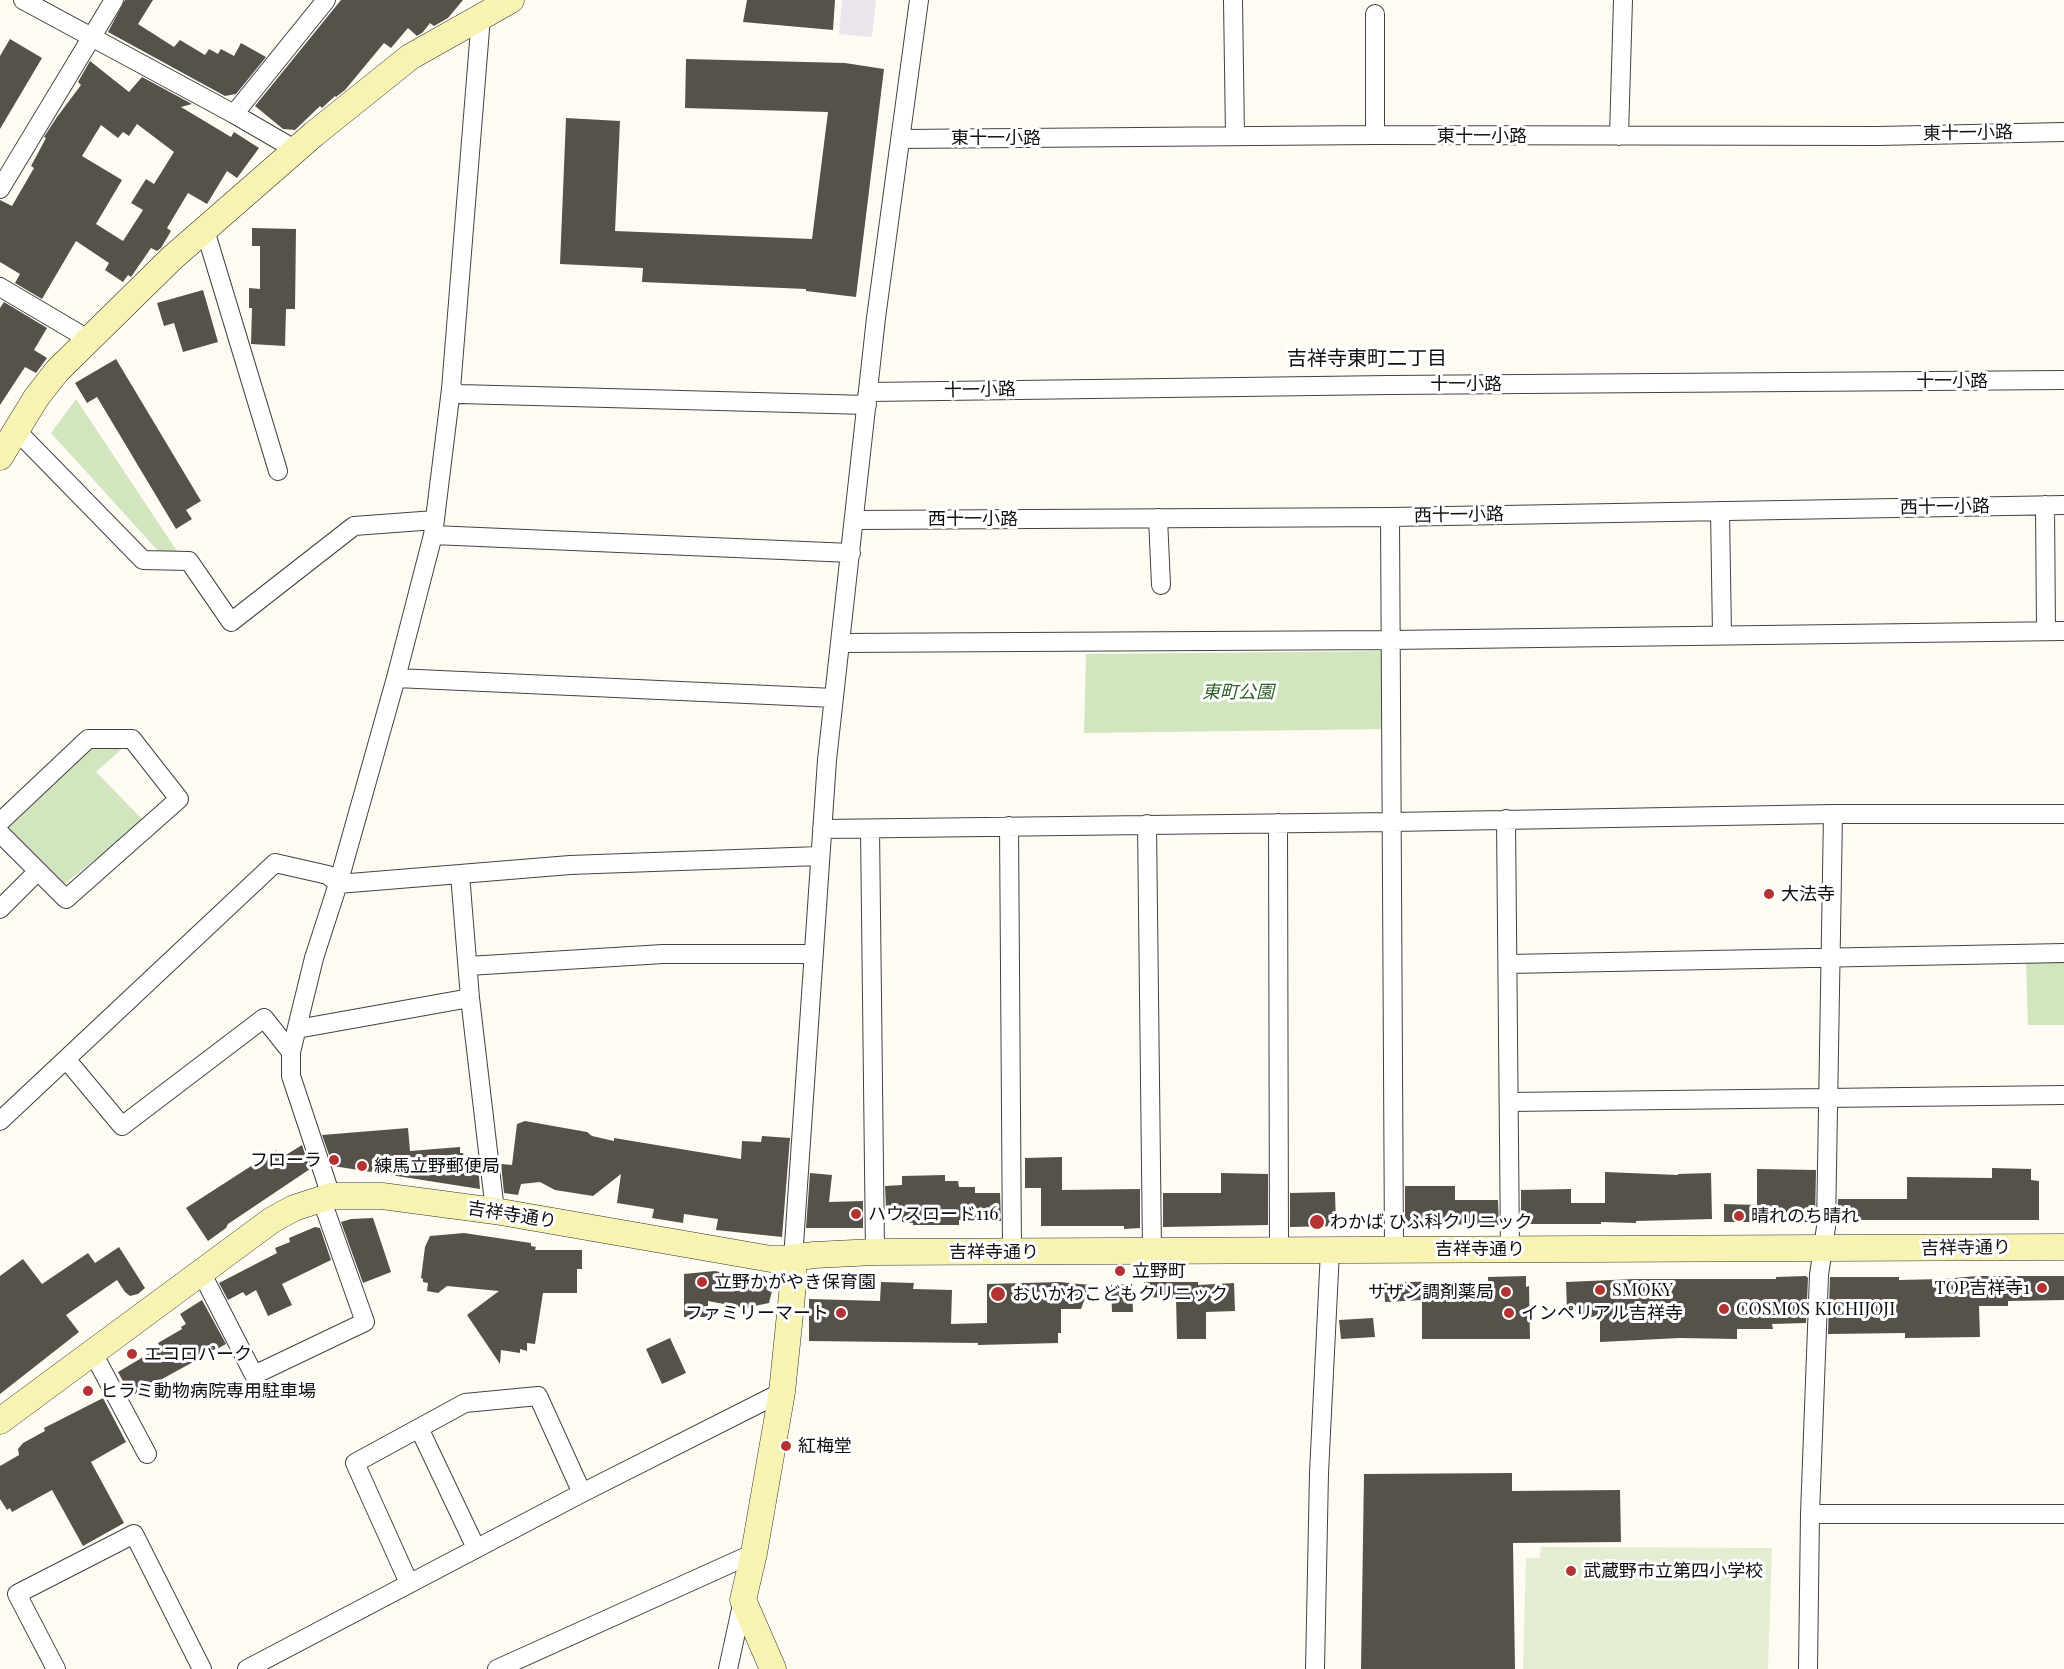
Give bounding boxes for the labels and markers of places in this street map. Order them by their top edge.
place label: 大法寺 [1781,883,1835,905]
marker: 大法寺 [1762,887,1776,901]
place label: フローラ [250,1149,322,1171]
marker: フローラ [327,1153,341,1167]
place label: 練馬立野郵便局 [374,1155,500,1177]
marker: 練馬立野郵便局 [355,1159,369,1173]
place label: ハウスロード116 [868,1203,999,1225]
place label: 晴れのち晴れ [1751,1205,1859,1227]
marker: ハウスロード116 [849,1207,863,1221]
marker: 晴れのち晴れ [1732,1209,1746,1223]
place label: わかば ひふ科クリニック [1330,1211,1532,1233]
marker: わかば ひふ科クリニック [1308,1213,1326,1231]
place label: 立野町 [1132,1260,1186,1282]
marker: 立野町 [1113,1264,1127,1278]
place label: 立野かがやき保育園 [714,1271,876,1293]
marker: 立野かがやき保育園 [695,1275,709,1289]
place label: TOP吉祥寺1 [1934,1277,2030,1299]
place label: SMOKY [1612,1279,1673,1301]
place label: サザン調剤薬局 [1368,1281,1494,1303]
marker: TOP吉祥寺1 [2035,1281,2049,1295]
place label: おいかわこどもクリニック [1012,1283,1228,1305]
marker: SMOKY [1593,1283,1607,1297]
marker: おいかわこどもクリニック [989,1285,1007,1303]
marker: サザン調剤薬局 [1499,1285,1513,1299]
place label: COSMOS KICHIJOJI [1736,1298,1895,1320]
place label: ファミリーマート [685,1302,829,1324]
place label: インペリアル吉祥寺 [1521,1302,1683,1324]
marker: COSMOS KICHIJOJI [1717,1302,1731,1316]
marker: ファミリーマート [834,1306,848,1320]
marker: インペリアル吉祥寺 [1502,1306,1516,1320]
place label: エコロパーク [144,1343,252,1365]
marker: エコロパーク [125,1347,139,1361]
place label: ヒラミ動物病院専用駐車場 [100,1380,316,1402]
marker: ヒラミ動物病院専用駐車場 [81,1384,95,1398]
place label: 紅梅堂 [798,1435,852,1457]
marker: 紅梅堂 [779,1439,793,1453]
place label: 武蔵野市立第四小学校 [1583,1560,1763,1582]
marker: 武蔵野市立第四小学校 [1564,1564,1578,1578]

